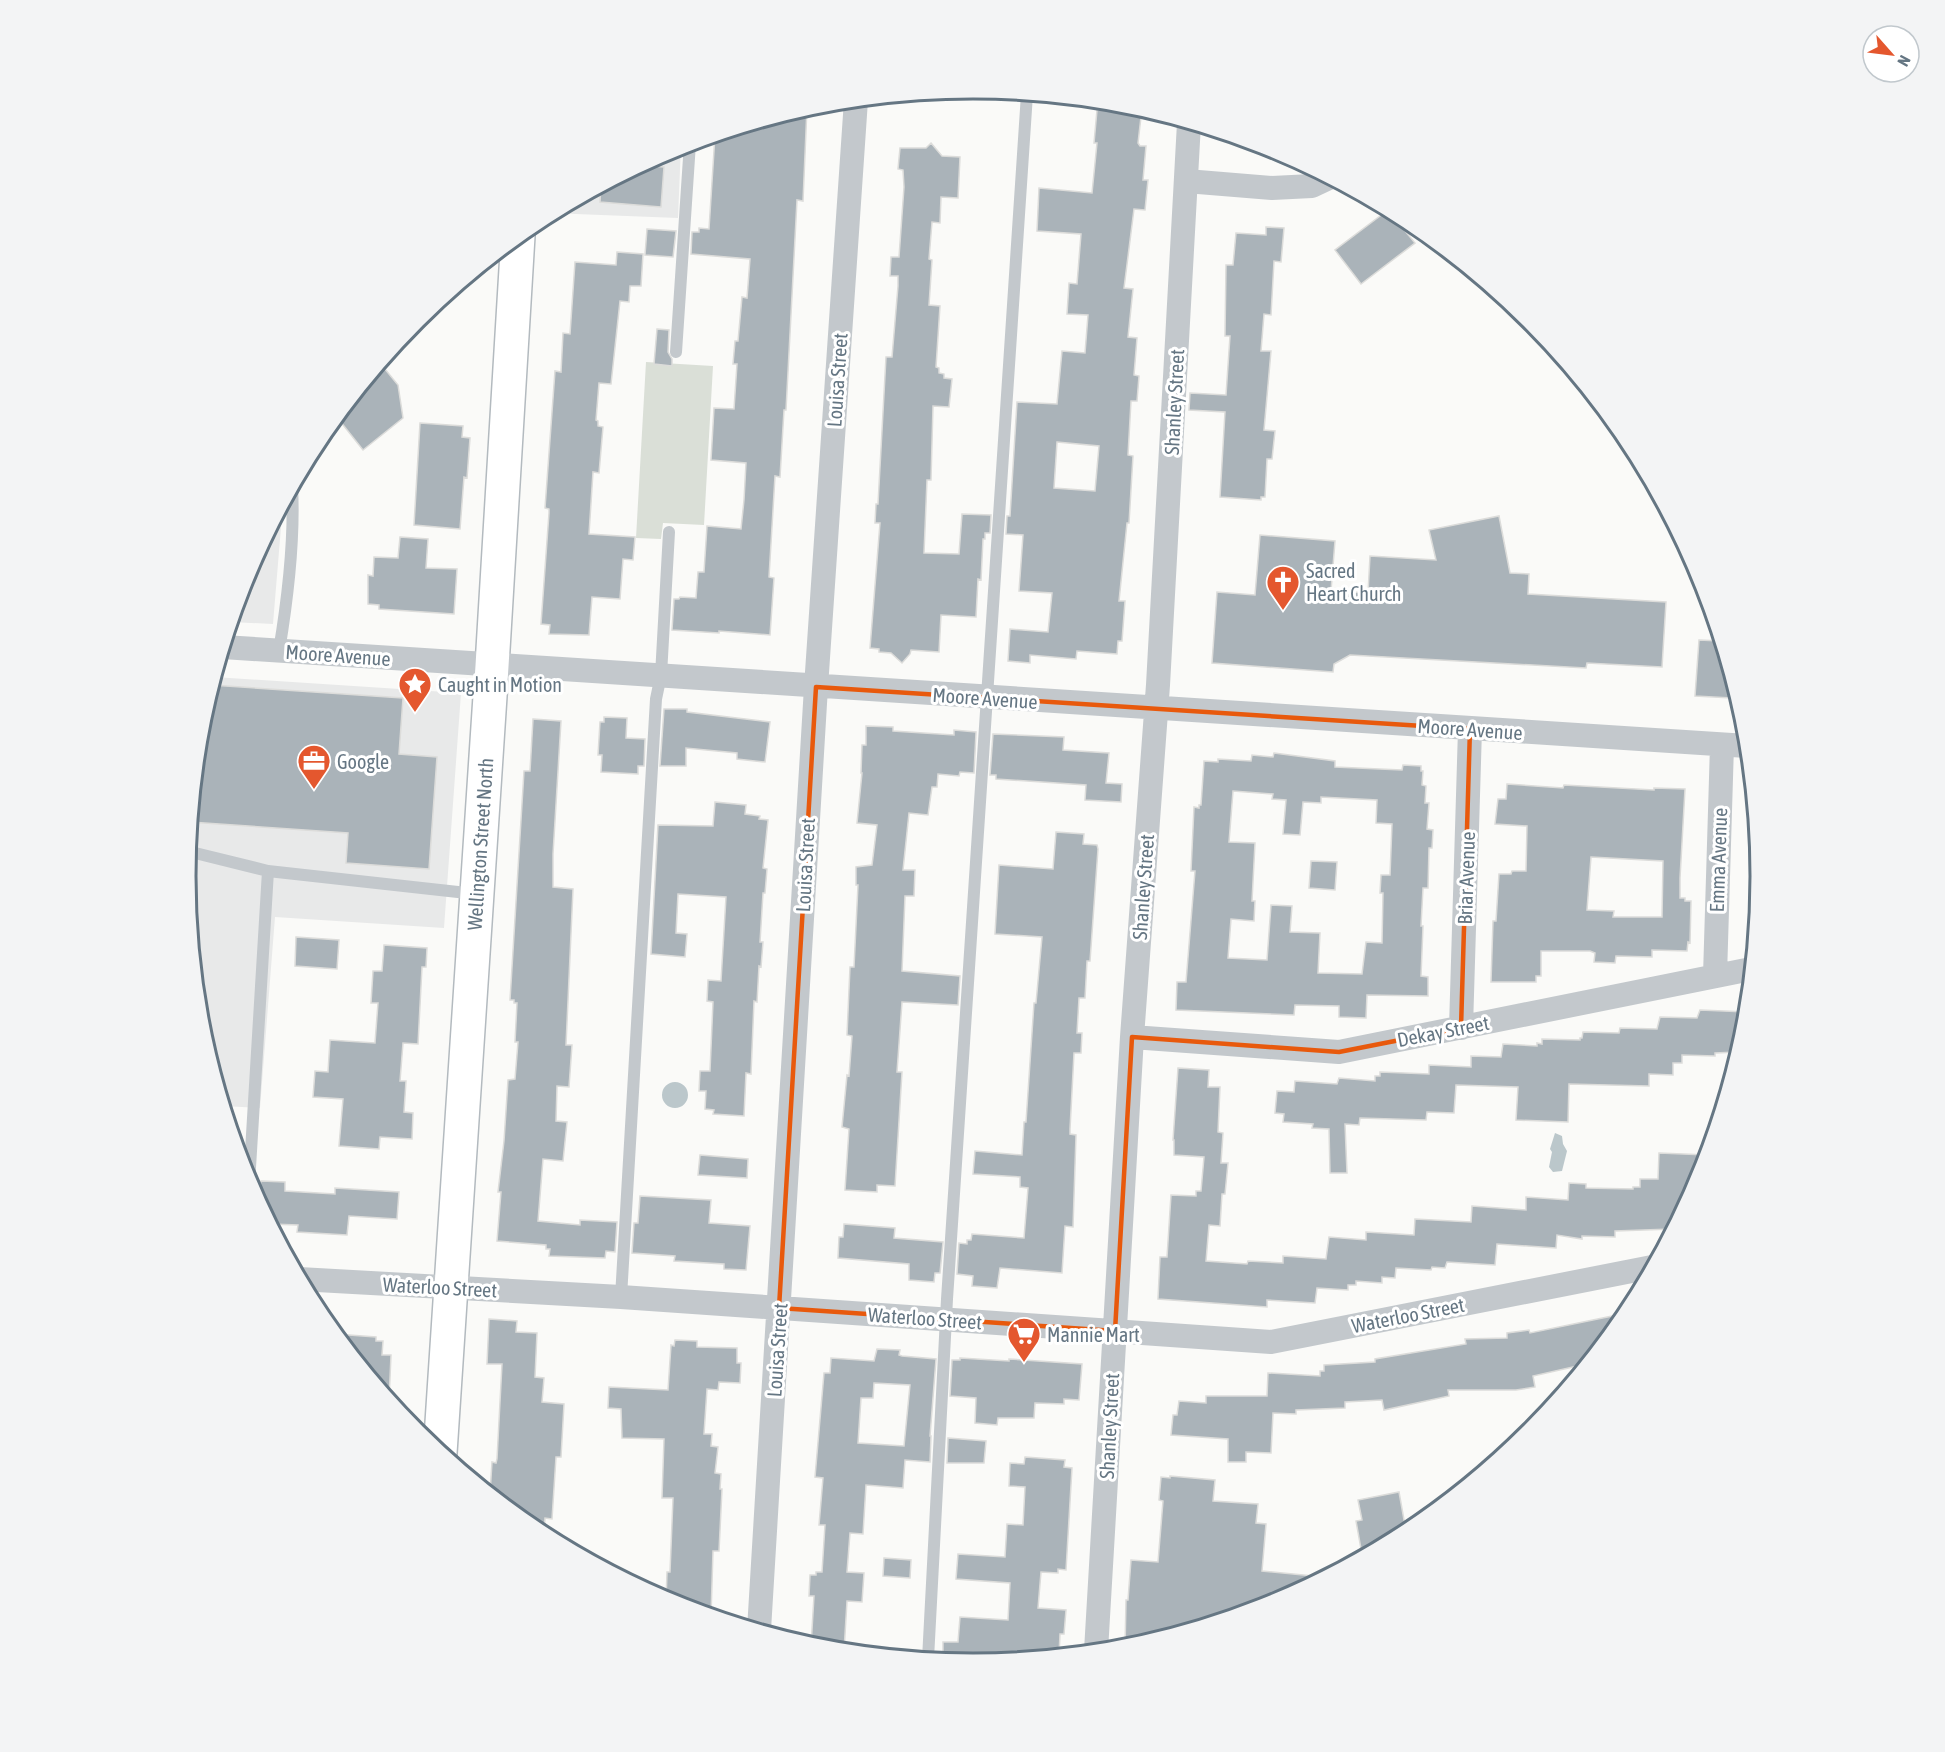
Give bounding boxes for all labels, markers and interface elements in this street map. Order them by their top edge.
north arrow [1861,24,1921,84]
text: N [1894,53,1914,69]
street label: Louisa Street [822,332,852,428]
street label: Shanley Street [1160,348,1188,456]
place label: Sacred Heart Church [1306,559,1402,605]
church icon: Sacred Heart Church [1265,564,1301,611]
street label: Moore Avenue [285,640,391,670]
place icon: Caught in Motion [397,666,433,713]
place label: Caught in Motion [438,673,562,696]
street label: Moore Avenue [932,683,1038,713]
street label: Moore Avenue [1417,714,1523,744]
office icon: Google [296,743,332,790]
place label: Google [337,750,389,773]
street label: Wellington Street North [462,757,498,931]
street label: Emma Avenue [1705,807,1731,913]
street label: Louisa Street [791,817,819,913]
street label: Briar Avenue [1453,831,1479,925]
street label: Shanley Street [1128,833,1158,941]
street label: Dekay Street [1395,1011,1491,1051]
street label: Waterloo Street [382,1273,498,1301]
street label: Waterloo Street [1350,1293,1467,1337]
street label: Louisa Street [762,1302,792,1398]
street label: Waterloo Street [867,1303,983,1333]
supermarket icon: Mannie Mart [1006,1316,1042,1363]
place label: Mannie Mart [1047,1323,1140,1346]
street label: Shanley Street [1095,1372,1123,1480]

